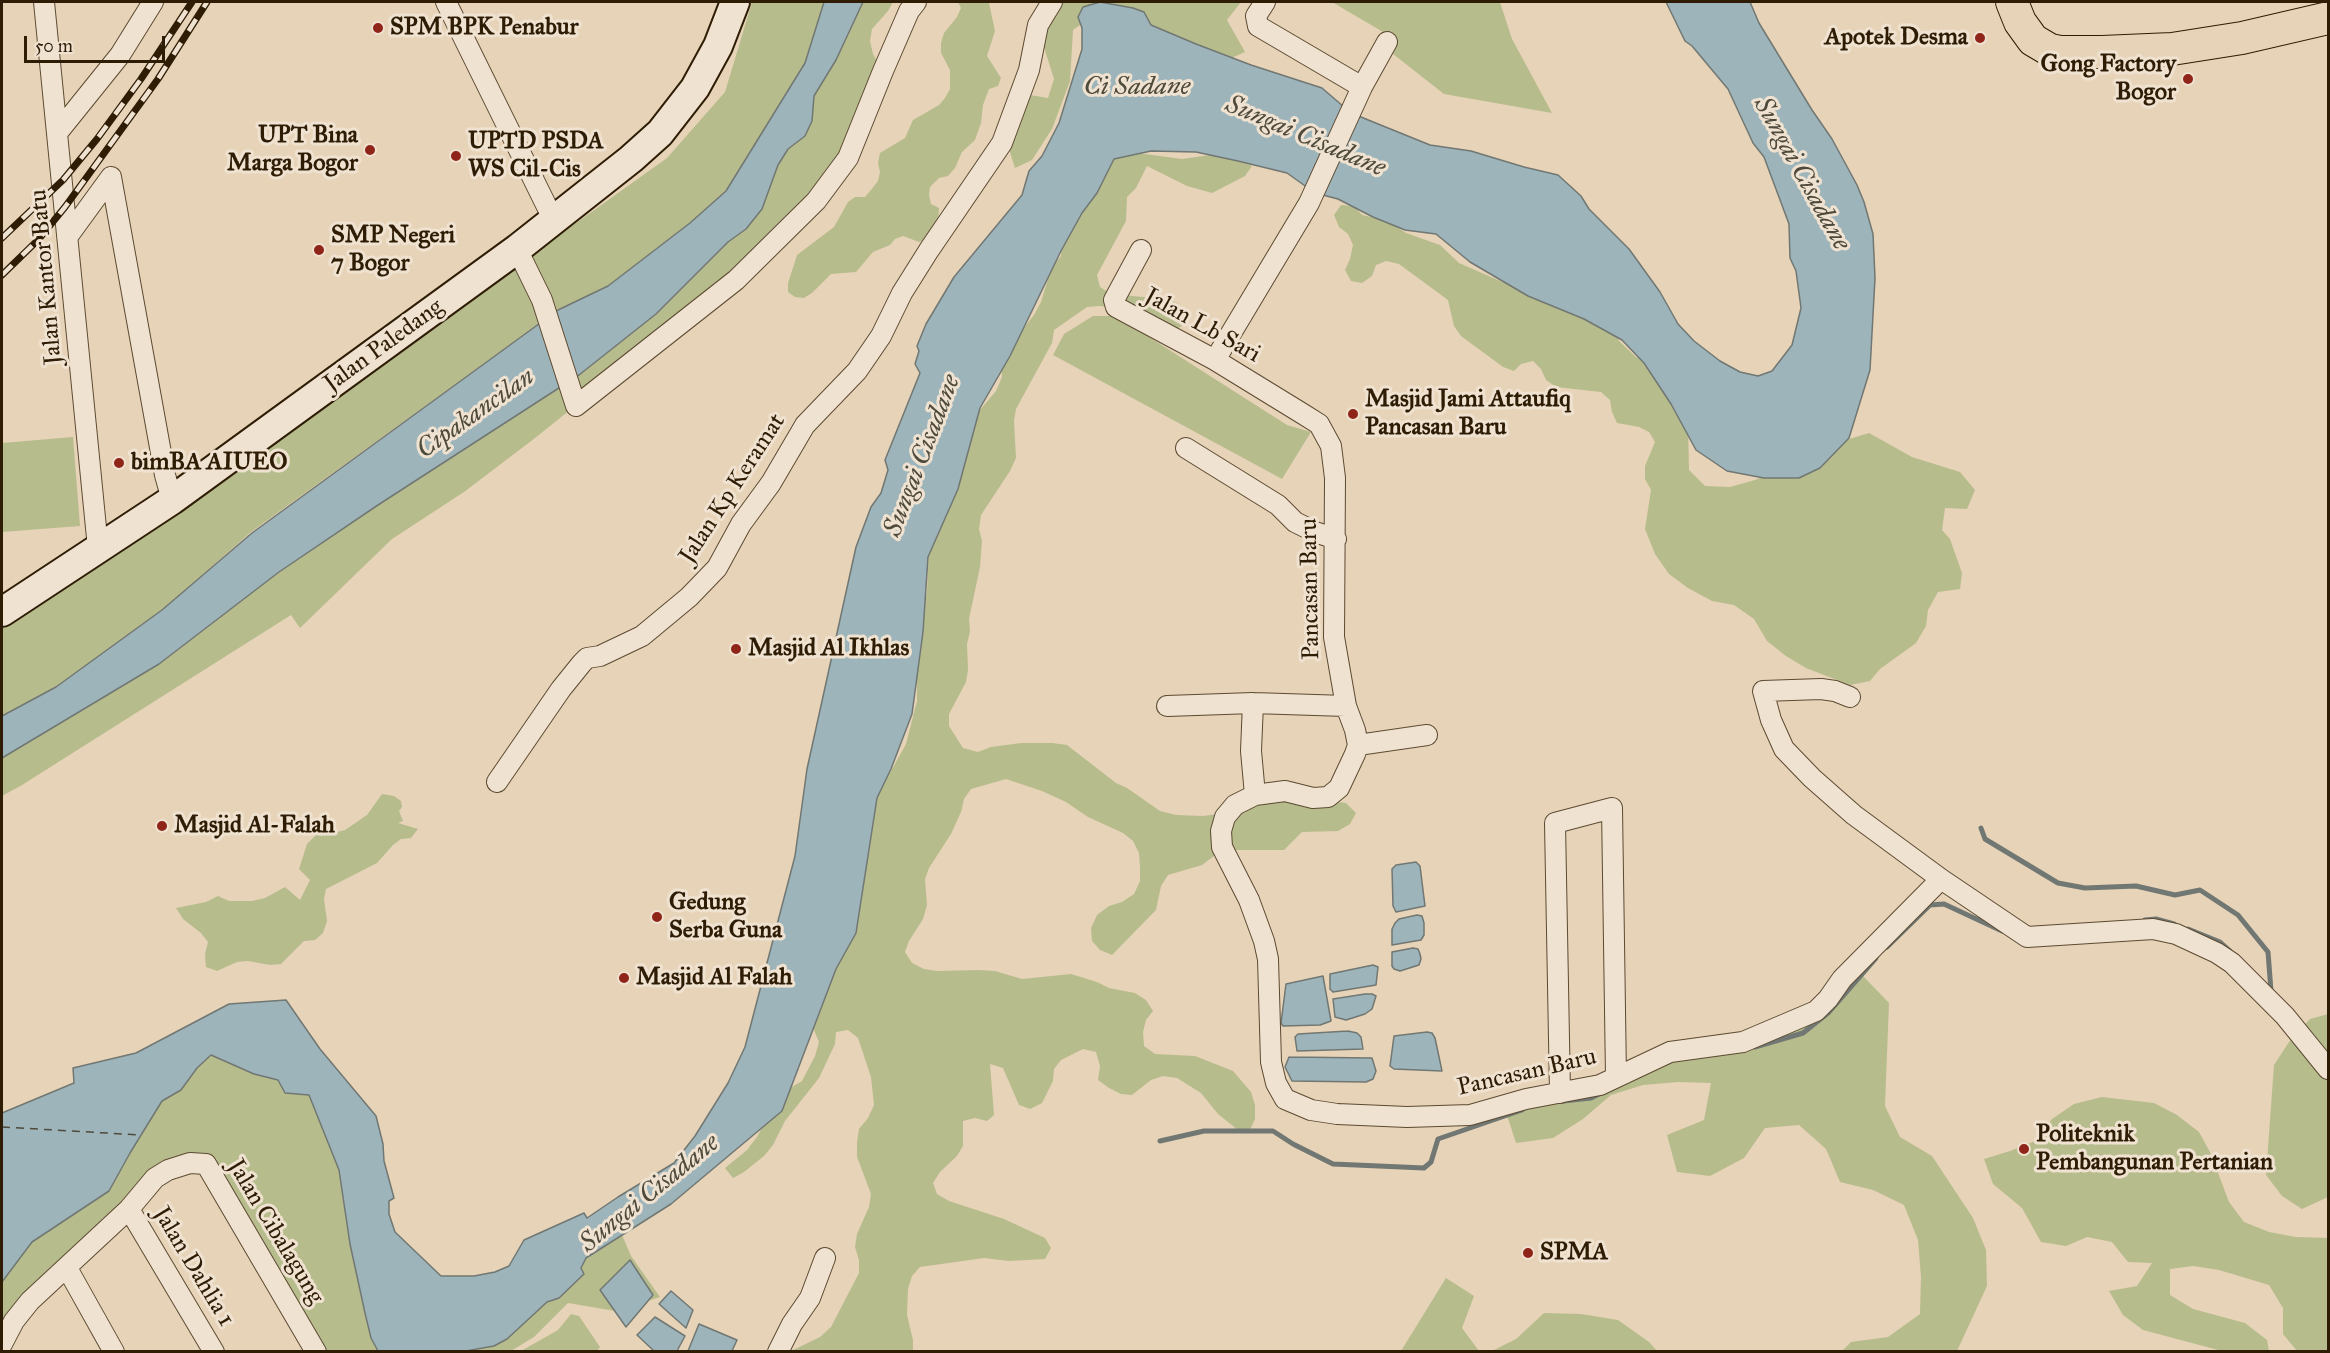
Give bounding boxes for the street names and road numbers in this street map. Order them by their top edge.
street label: Jalan Kantor Batu [25,188,69,366]
street label: Jalan Lb Sari [1139,282,1265,370]
street label: Jalan Paledang [319,293,449,399]
street label: Jalan Kp Keramat [674,409,792,569]
street label: Pancasan Baru [1295,518,1327,660]
street label: Pancasan Baru [1455,1043,1599,1103]
street label: Jalan Cibalagung [220,1154,330,1310]
street label: Jalan Dahlia 1 [146,1202,240,1332]

